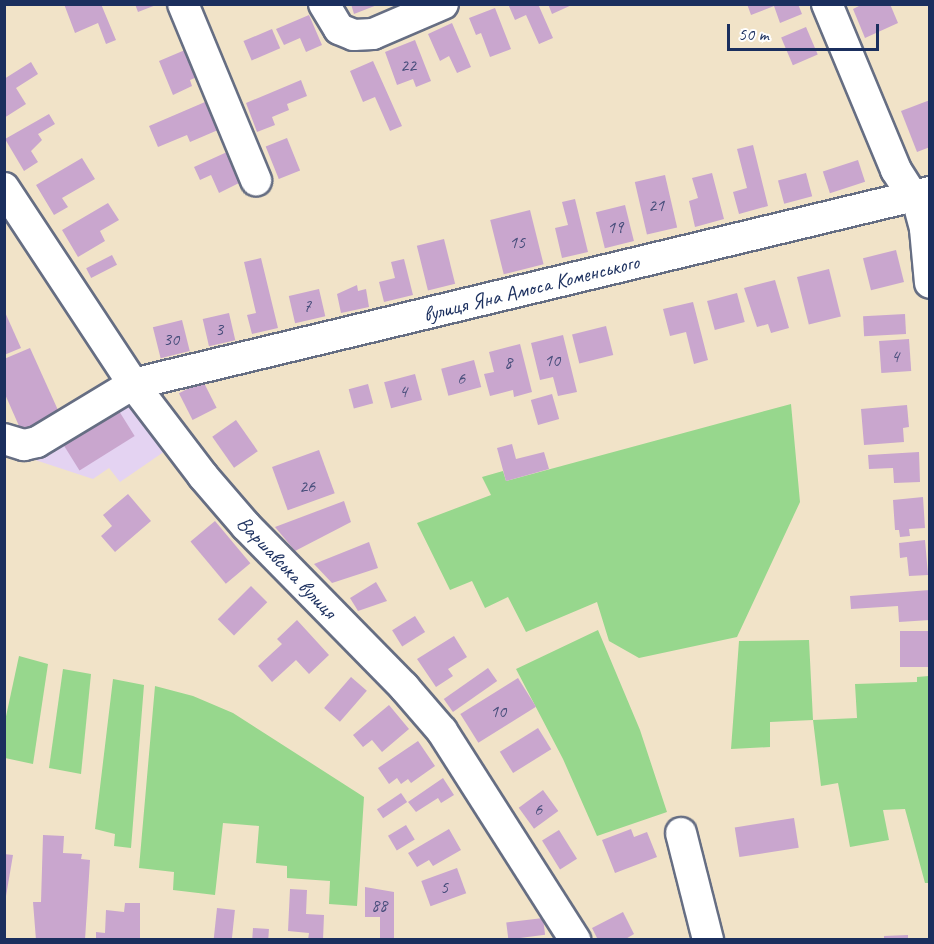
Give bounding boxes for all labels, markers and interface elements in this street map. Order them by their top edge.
scale bar [730,12,882,50]
text: 50 m [738,23,769,45]
house number: 22 [400,54,416,76]
house number: 21 [648,194,664,216]
house number: 19 [607,216,623,238]
house number: 15 [509,231,525,253]
street label: вулиця Яна Амоса Коменського [421,249,641,327]
house number: 7 [303,295,311,317]
house number: 3 [215,318,223,340]
house number: 30 [163,328,179,350]
house number: 4 [891,345,899,367]
house number: 10 [544,349,560,371]
house number: 8 [504,351,512,373]
house number: 6 [457,367,465,389]
house number: 4 [399,380,407,402]
house number: 26 [299,475,315,497]
street label: Варшавська вулиця [232,510,342,624]
house number: 10 [490,700,506,722]
house number: 6 [534,798,542,820]
house number: 5 [440,876,448,898]
house number: 88 [371,894,387,916]

